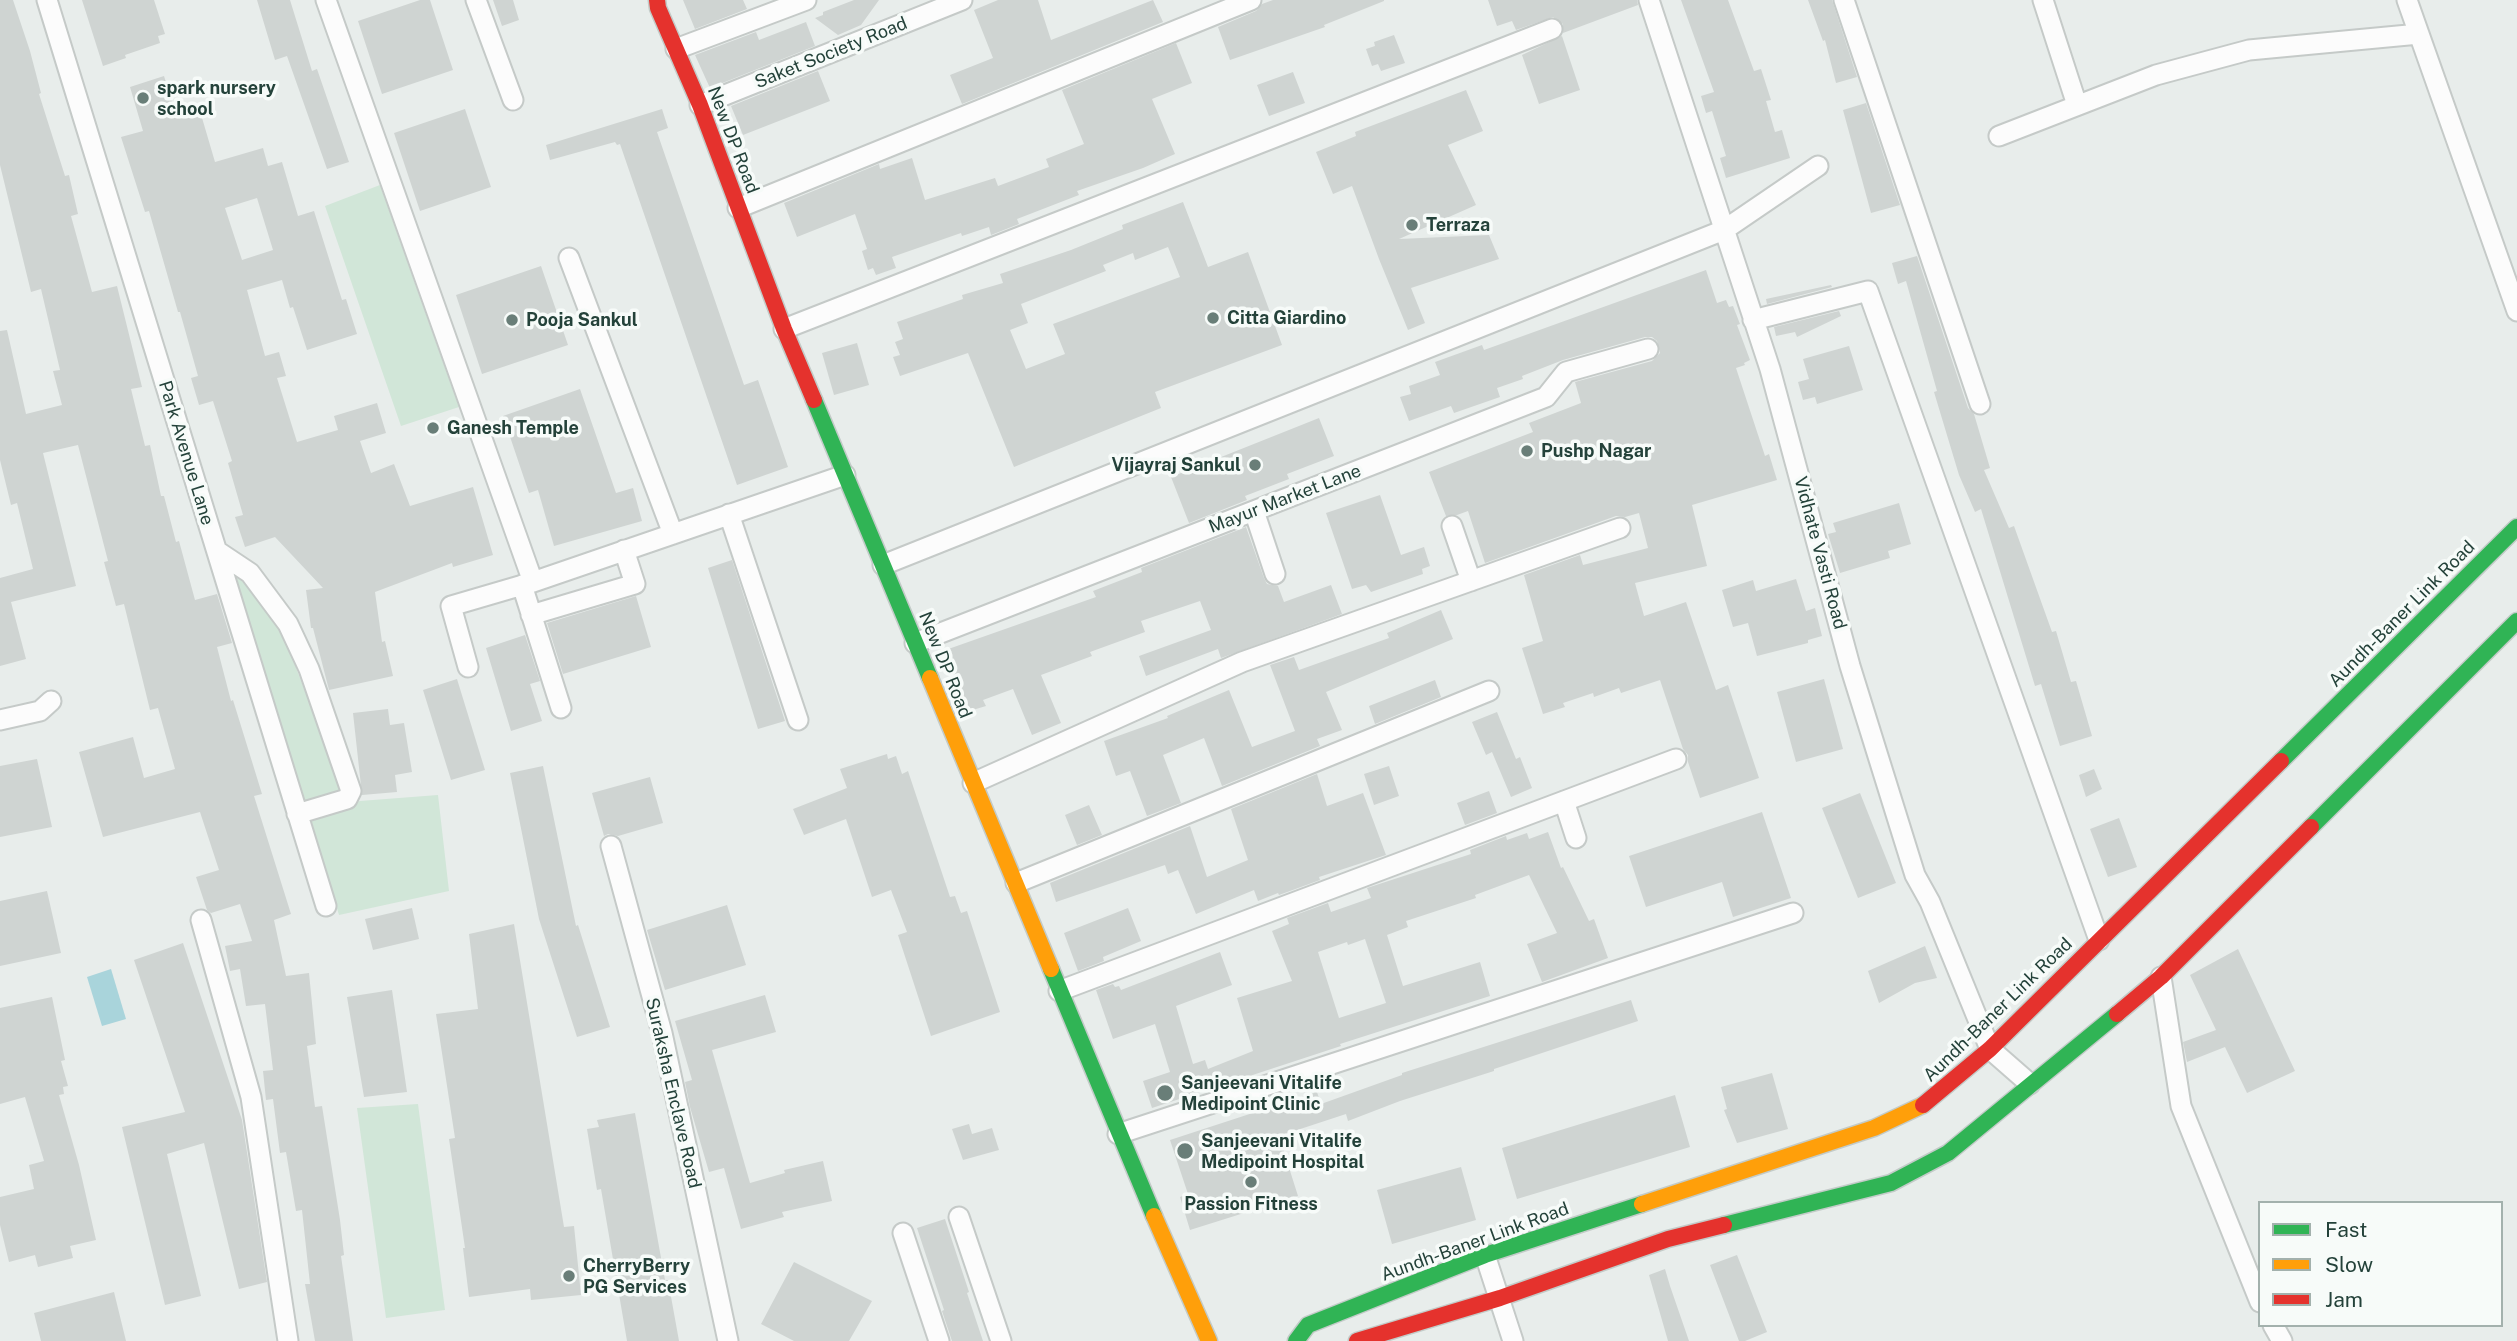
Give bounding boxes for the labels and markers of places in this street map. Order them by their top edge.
place label: spark nursery school [157,77,276,119]
marker: spark nursery school [135,90,151,106]
place label: Terraza [1426,214,1490,236]
marker: Terraza [1404,217,1420,233]
place label: Citta Giardino [1227,307,1346,329]
place label: Pooja Sankul [526,309,638,331]
marker: Citta Giardino [1205,310,1221,326]
marker: Pooja Sankul [504,312,520,328]
place label: Ganesh Temple [447,417,579,439]
marker: Ganesh Temple [425,420,441,436]
place label: Pushp Nagar [1541,440,1651,462]
marker: Pushp Nagar [1519,443,1535,459]
place label: Vijayraj Sankul [1112,454,1241,476]
marker: Vijayraj Sankul [1247,457,1263,473]
place label: Sanjeevani Vitalife Medipoint Clinic [1181,1072,1342,1114]
marker: Sanjeevani Vitalife Medipoint Clinic [1155,1083,1175,1103]
place label: Sanjeevani Vitalife Medipoint Hospital [1201,1130,1364,1172]
marker: Sanjeevani Vitalife Medipoint Hospital [1175,1141,1195,1161]
marker: Passion Fitness [1243,1174,1259,1190]
place label: Passion Fitness [1184,1193,1318,1215]
place label: CherryBerry PG Services [583,1255,690,1298]
marker: CherryBerry PG Services [561,1268,577,1284]

